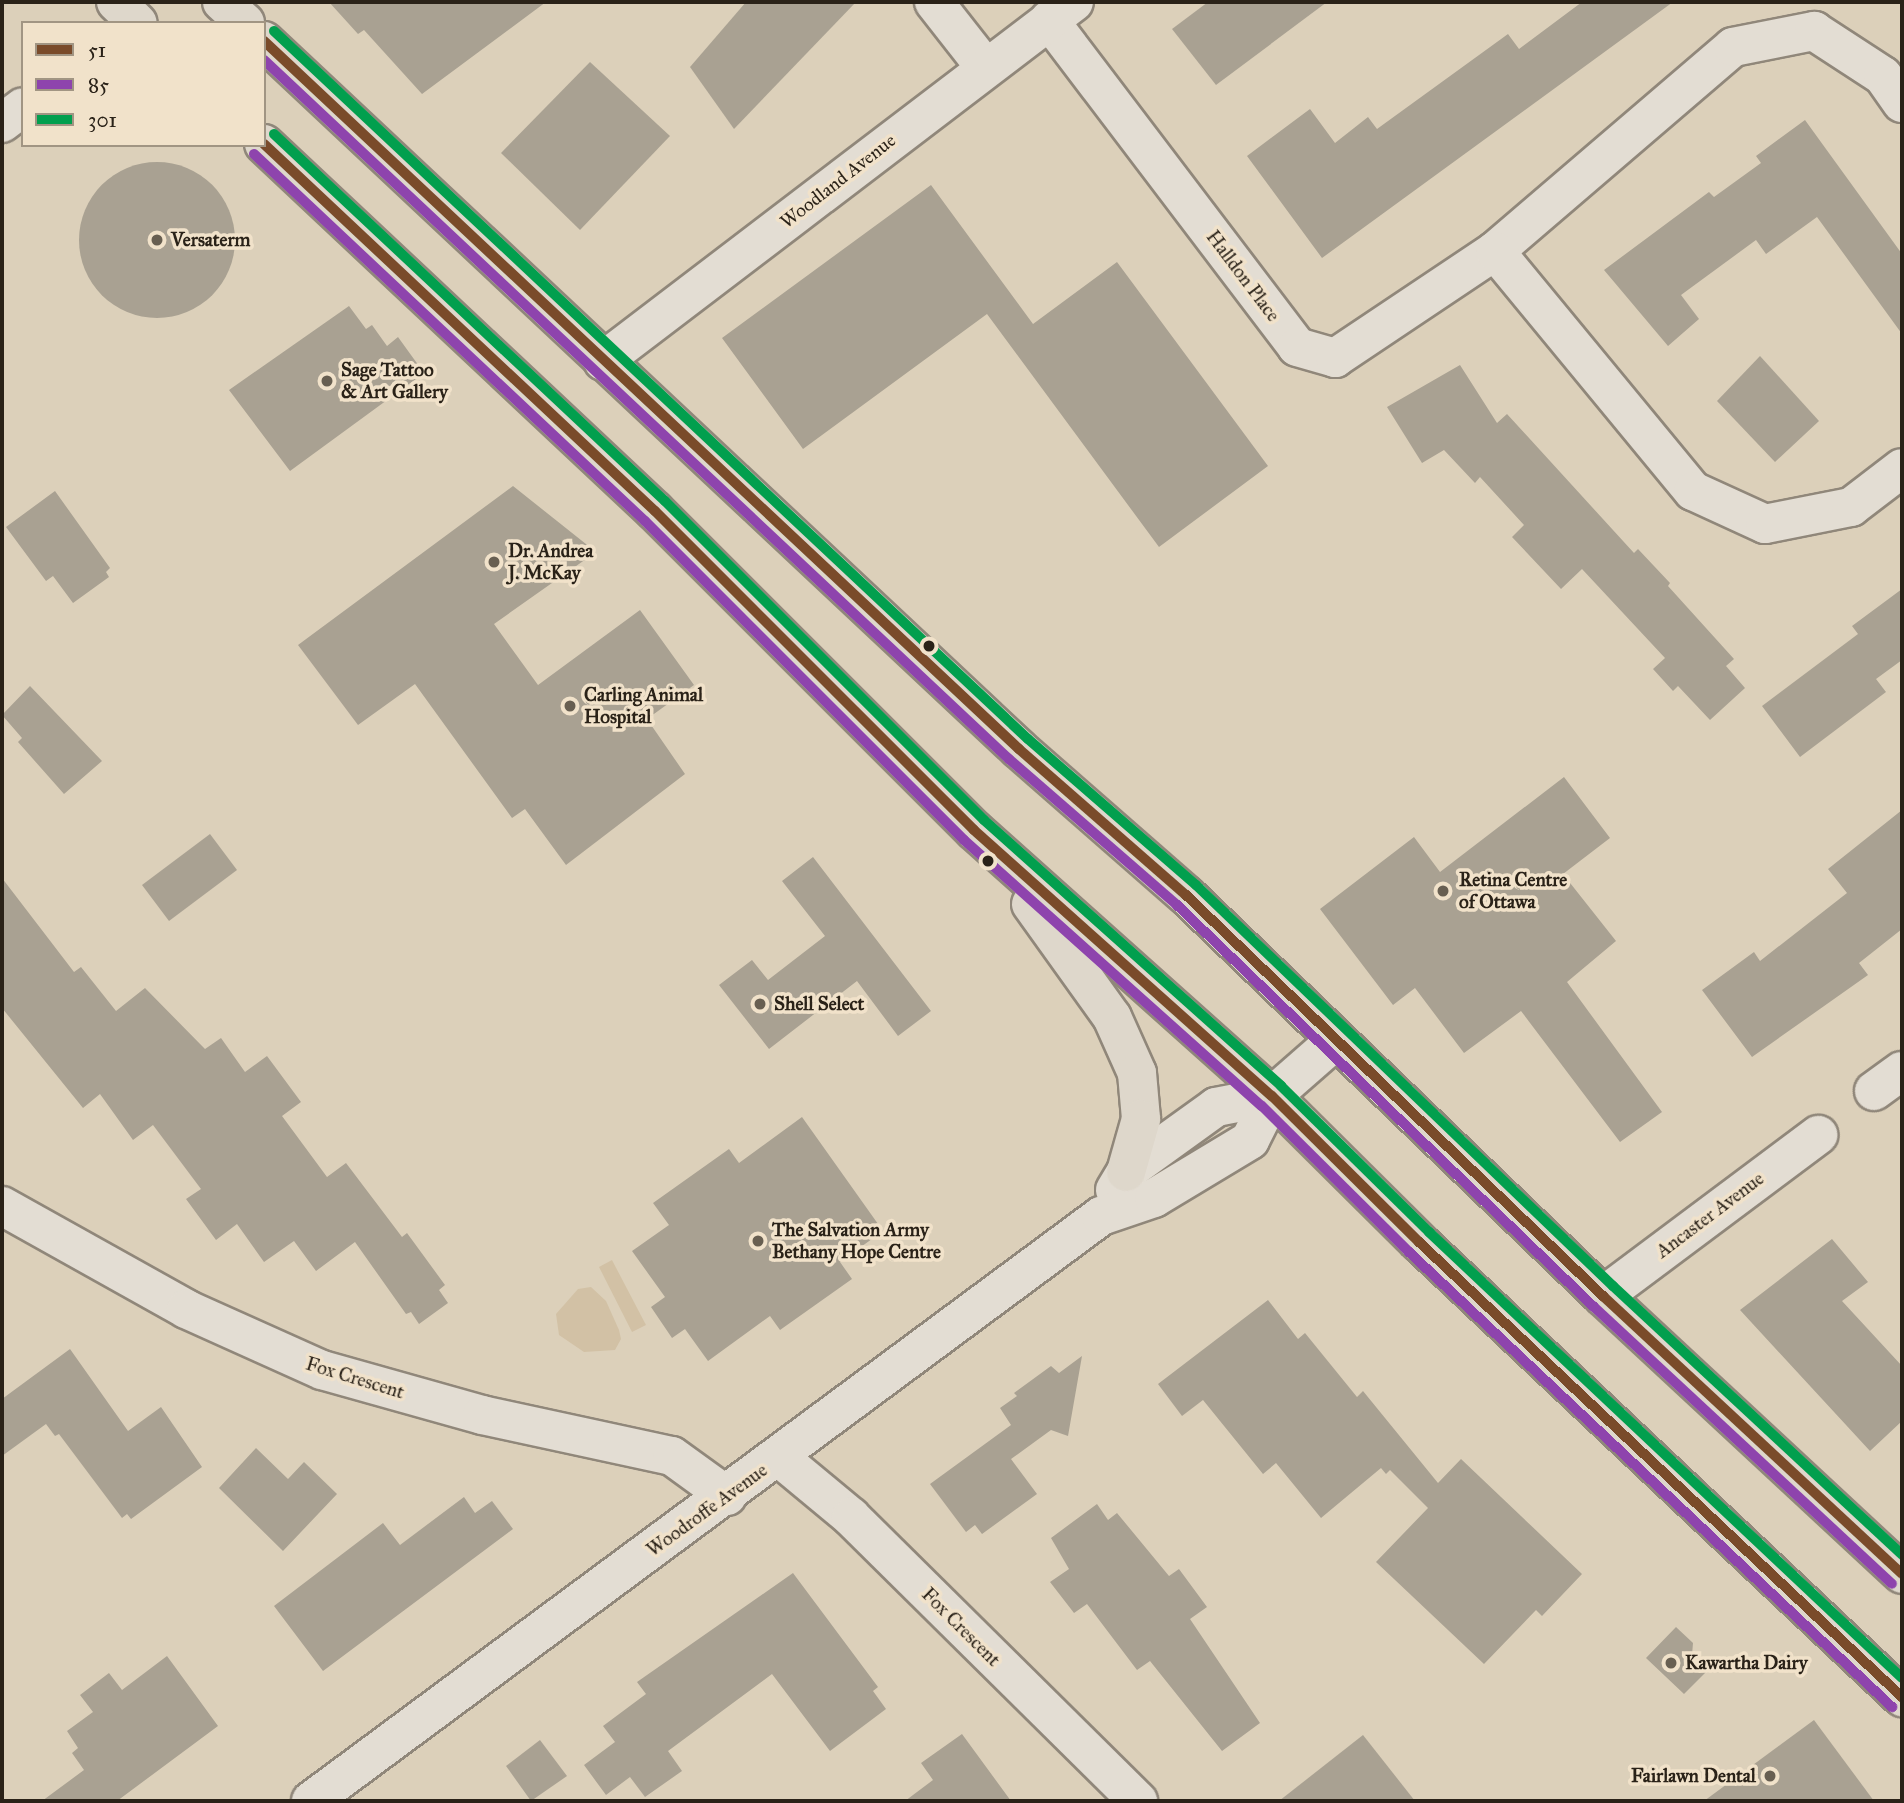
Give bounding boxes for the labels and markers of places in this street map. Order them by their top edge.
place label: Versaterm [171,229,251,251]
marker: Versaterm [149,232,165,248]
place label: Sage Tattoo & Art Gallery [341,359,448,403]
marker: Sage Tattoo & Art Gallery [319,373,335,389]
place label: Dr. Andrea J. McKay [508,540,593,584]
marker: Dr. Andrea J. McKay [486,554,502,570]
unlabelled marker [922,639,936,653]
place label: Carling Animal Hospital [584,684,703,728]
marker: Carling Animal Hospital [562,698,578,714]
unlabelled marker [981,854,995,868]
place label: Retina Centre of Ottawa [1459,869,1567,913]
marker: Retina Centre of Ottawa [1433,881,1453,901]
place label: Shell Select [774,993,864,1015]
marker: Shell Select [752,996,768,1012]
place label: The Salvation Army Bethany Hope Centre [772,1219,941,1263]
marker: The Salvation Army Bethany Hope Centre [750,1233,766,1249]
place label: Kawartha Dairy [1685,1652,1808,1674]
marker: Kawartha Dairy [1663,1655,1679,1671]
place label: Fairlawn Dental [1631,1765,1756,1787]
marker: Fairlawn Dental [1762,1768,1778,1784]

